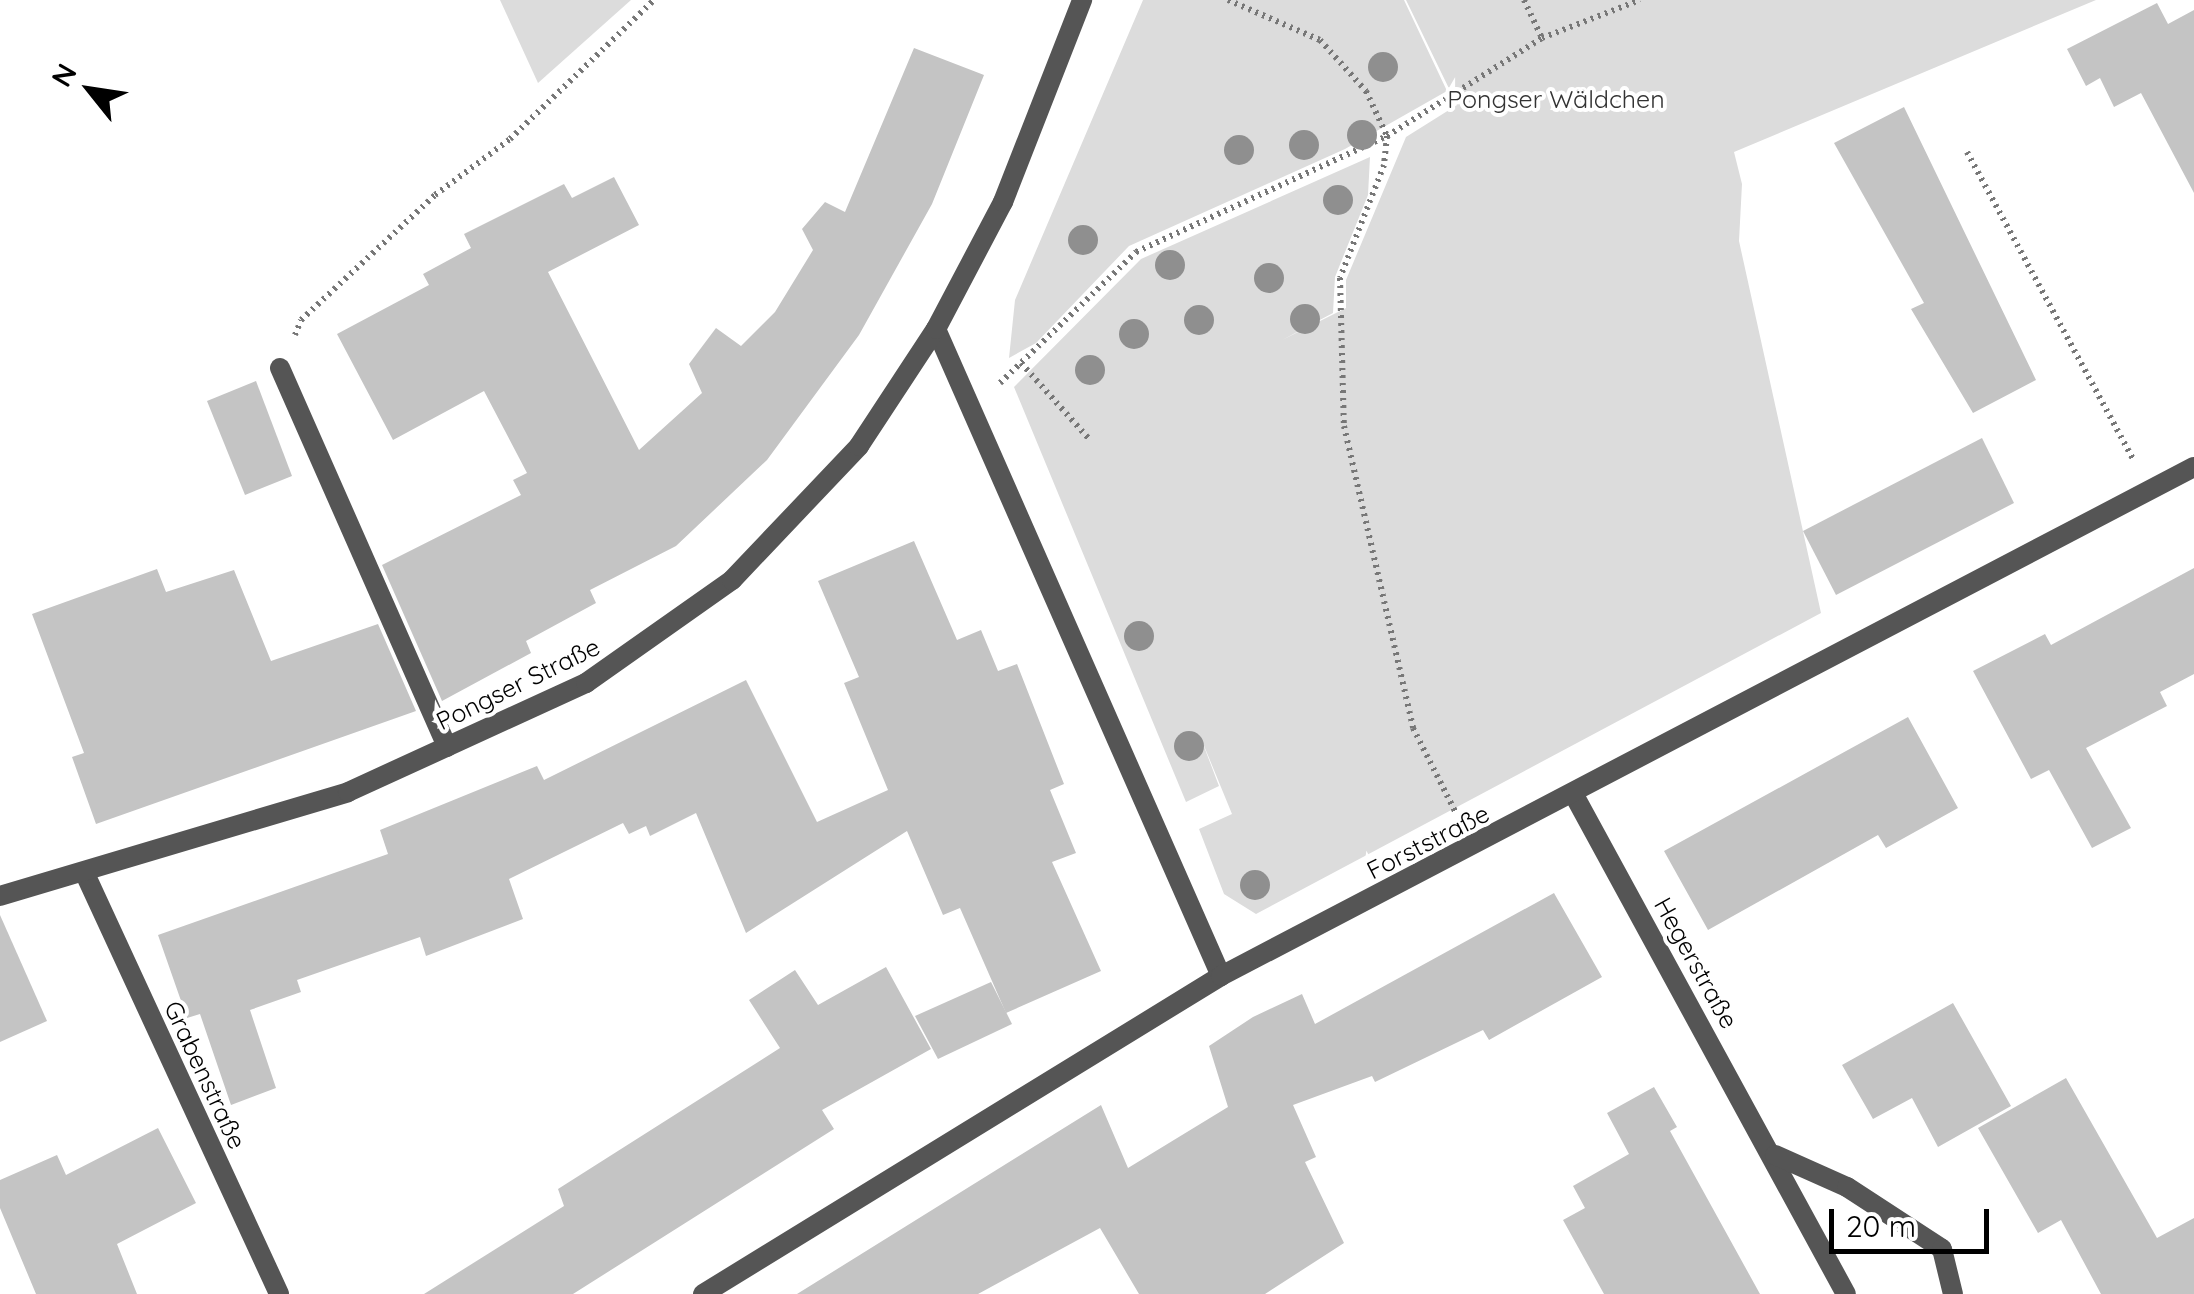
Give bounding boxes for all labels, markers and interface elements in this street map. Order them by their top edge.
north arrow [40,40,140,140]
text: N [43,57,84,92]
park label: Pongser Wäldchen [1447,84,1665,114]
street label: Pongser Straße [431,631,605,737]
street label: Forststraße [1362,798,1494,886]
street label: Hegerstraße [1648,892,1744,1034]
street label: Grabenstraße [158,996,252,1154]
scale bar [1834,1189,1994,1251]
text: 20 m [1846,1207,1916,1245]

